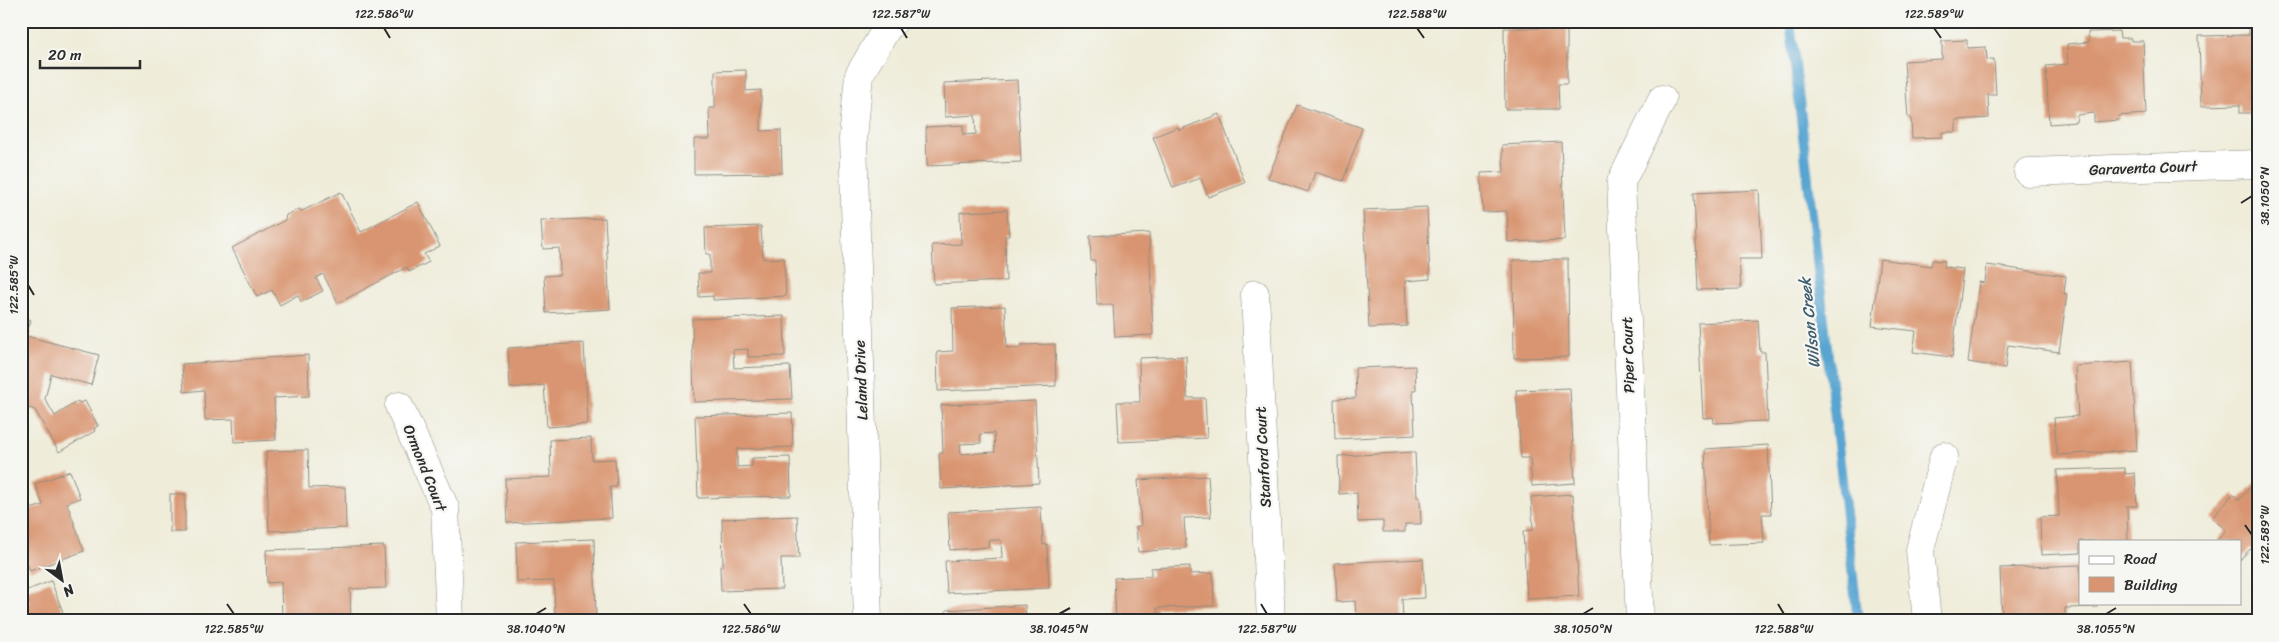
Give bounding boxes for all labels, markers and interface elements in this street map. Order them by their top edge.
text: 122.586°W [355,3,414,25]
text: 122.587°W [872,3,931,25]
text: 122.588°W [1388,3,1447,25]
text: 122.589°W [1905,3,1964,25]
scale bar [40,38,140,70]
text: 20 m [48,42,82,68]
street label: Garaventa Court [2089,153,2198,183]
text: 38.1050°N [2254,166,2276,225]
text: 122.585°W [3,255,25,314]
water label: Wilson Creek [1790,274,1829,370]
street label: Piper Court [1614,316,1642,394]
street label: Leland Drive [847,339,875,421]
street label: Stanford Court [1247,405,1279,508]
street label: Ormond Court [396,420,455,516]
text: 122.589°W [2254,505,2276,564]
legend [2079,540,2242,604]
text: Road [2124,546,2157,572]
north arrow [38,554,88,604]
text: Building [2124,572,2178,598]
text: N [58,577,80,604]
text: 122.585°W [205,618,264,640]
text: 38.1040°N [507,618,566,640]
text: 122.586°W [722,618,781,640]
text: 38.1045°N [1030,618,1089,640]
text: 122.587°W [1238,618,1297,640]
text: 38.1050°N [1554,618,1613,640]
text: 122.588°W [1755,618,1814,640]
text: 38.1055°N [2077,618,2136,640]

